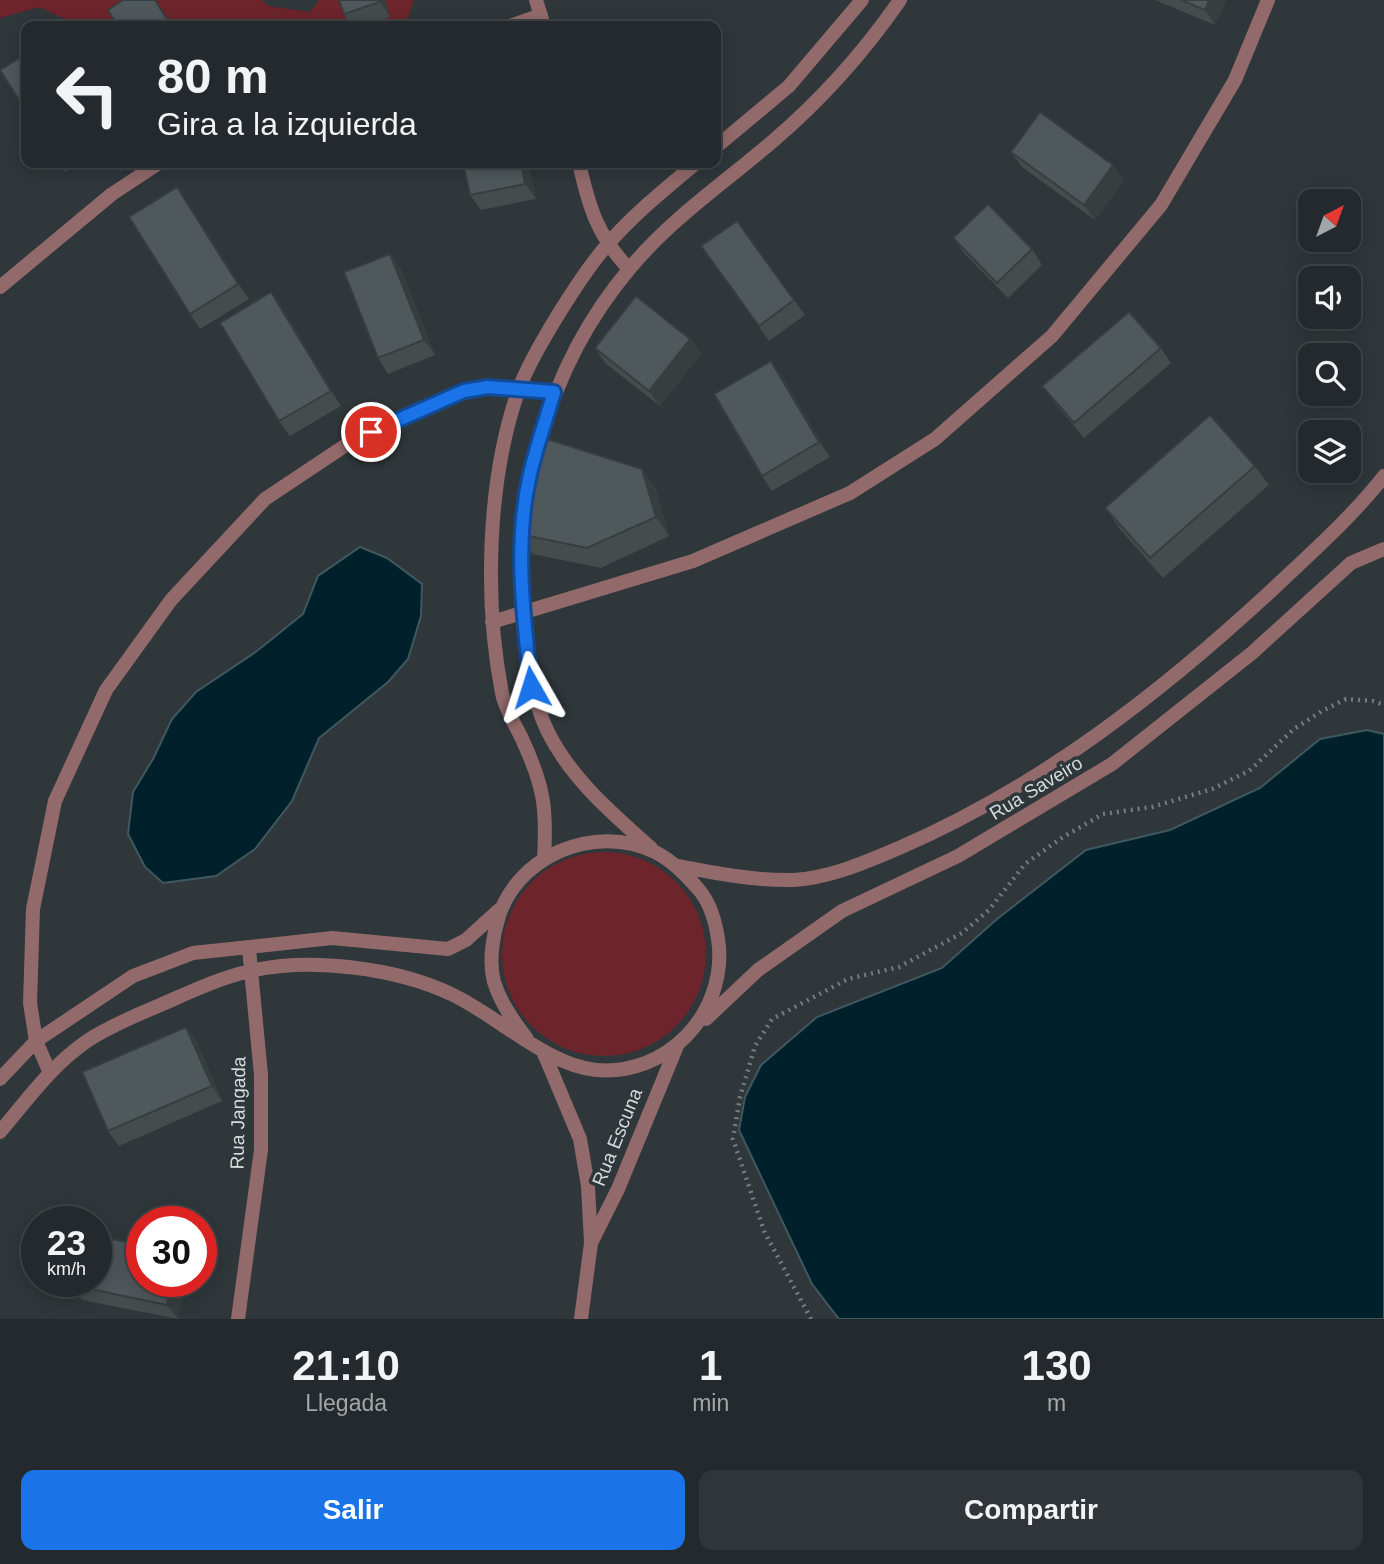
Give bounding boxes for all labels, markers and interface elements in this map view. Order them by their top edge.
icon: left [42,49,133,140]
text: 80 m [157,49,269,103]
text: Gira a la izquierda [157,106,417,142]
north arrow [1298,189,1362,252]
map controls [1298,189,1361,483]
button: sound [1298,266,1361,329]
button: search [1298,343,1361,406]
pin [341,402,401,462]
icon: arrive [352,413,390,451]
button: layers [1298,420,1361,483]
position arrow [494,650,568,724]
street label: Rua Saveiro [986,752,1086,824]
street label: Rua Jangada [227,1056,249,1170]
street label: Rua Escuna [588,1085,646,1189]
speed limit sign: 30 [126,1206,217,1297]
text: 23 [47,1223,86,1262]
text: km/h [47,1259,86,1279]
text: 21:10 [292,1342,400,1389]
text: 1 [699,1342,722,1389]
text: 130 [1022,1342,1092,1389]
text: Llegada [305,1390,387,1416]
text: min [692,1390,729,1416]
text: m [1047,1390,1066,1416]
button: Salir [21,1470,685,1550]
button: Compartir [699,1470,1363,1550]

